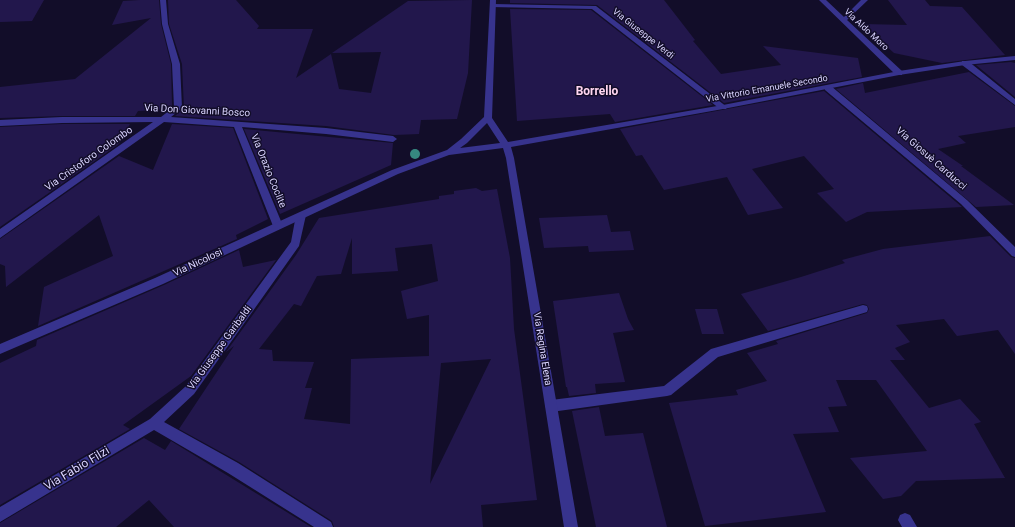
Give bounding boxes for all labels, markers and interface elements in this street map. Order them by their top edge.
street label: Via Giuseppe Verdi [610,7,676,61]
street label: Via Aldo Moro [842,7,890,53]
street label: Via Vittorio Emanuele Secondo [705,73,829,105]
district label: Borrello [576,85,618,99]
street label: Via Don Giovanni Bosco [144,102,250,120]
street label: Via Cristoforo Colombo [43,124,135,194]
street label: Via Giosuè Carducci [893,125,969,193]
street label: Via Orazio Coclite [248,132,288,210]
street label: Via Nicolosi [171,246,225,280]
street label: Via Giuseppe Garibaldi [186,304,254,392]
street label: Via Regina Elena [530,311,554,387]
street label: Via Fabio Filzi [42,444,112,494]

